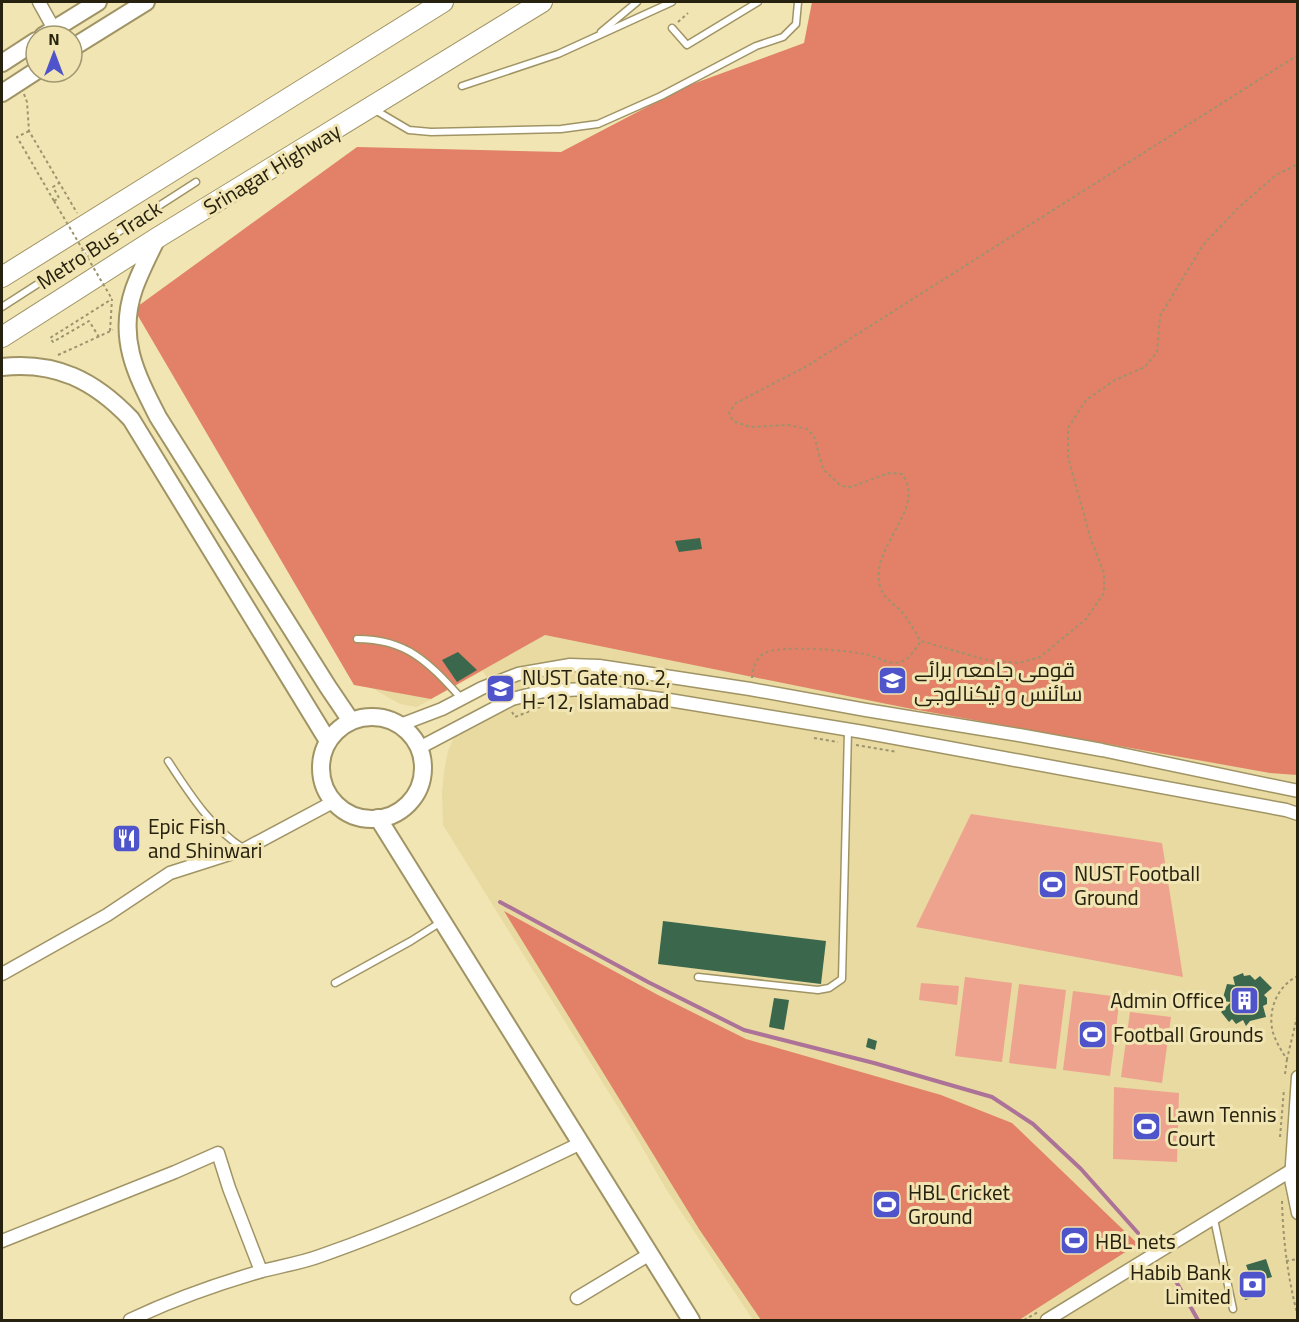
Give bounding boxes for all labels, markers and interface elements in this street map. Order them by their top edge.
north arrow [24,24,84,84]
text: N [49,24,59,54]
street label: Srinagar Highway [195,112,349,226]
street label: Metro Bus Track [28,190,170,300]
place label: قومی جامعہ برائے سائنس و ٹیکنالوجی [914,650,1082,713]
place label: NUST Gate no. 2, H-12, Islamabad [522,658,671,721]
school or university icon: قومی جامعہ برائے سائنس و ٹیکنالوجی [877,665,909,697]
school or university icon: NUST Gate no. 2, H-12, Islamabad [485,673,517,705]
place label: Epic Fish and Shinwari [148,807,263,870]
restaurant icon: Epic Fish and Shinwari [111,822,143,854]
place label: NUST Football Ground [1074,854,1200,917]
sports icon: NUST Football Ground [1037,869,1069,901]
place label: Admin Office [1110,981,1224,1020]
building icon: Admin Office [1229,984,1261,1016]
place label: Football Grounds [1113,1015,1264,1054]
sports icon: Football Grounds [1076,1018,1108,1050]
place label: Lawn Tennis Court [1167,1095,1277,1158]
sports icon: Lawn Tennis Court [1130,1110,1162,1142]
place label: HBL Cricket Ground [908,1173,1010,1236]
sports icon: HBL Cricket Ground [871,1188,903,1220]
place label: HBL nets [1095,1222,1176,1261]
sports icon: HBL nets [1058,1225,1090,1257]
place label: Habib Bank Limited [1130,1253,1231,1316]
bank icon: Habib Bank Limited [1236,1268,1268,1300]

